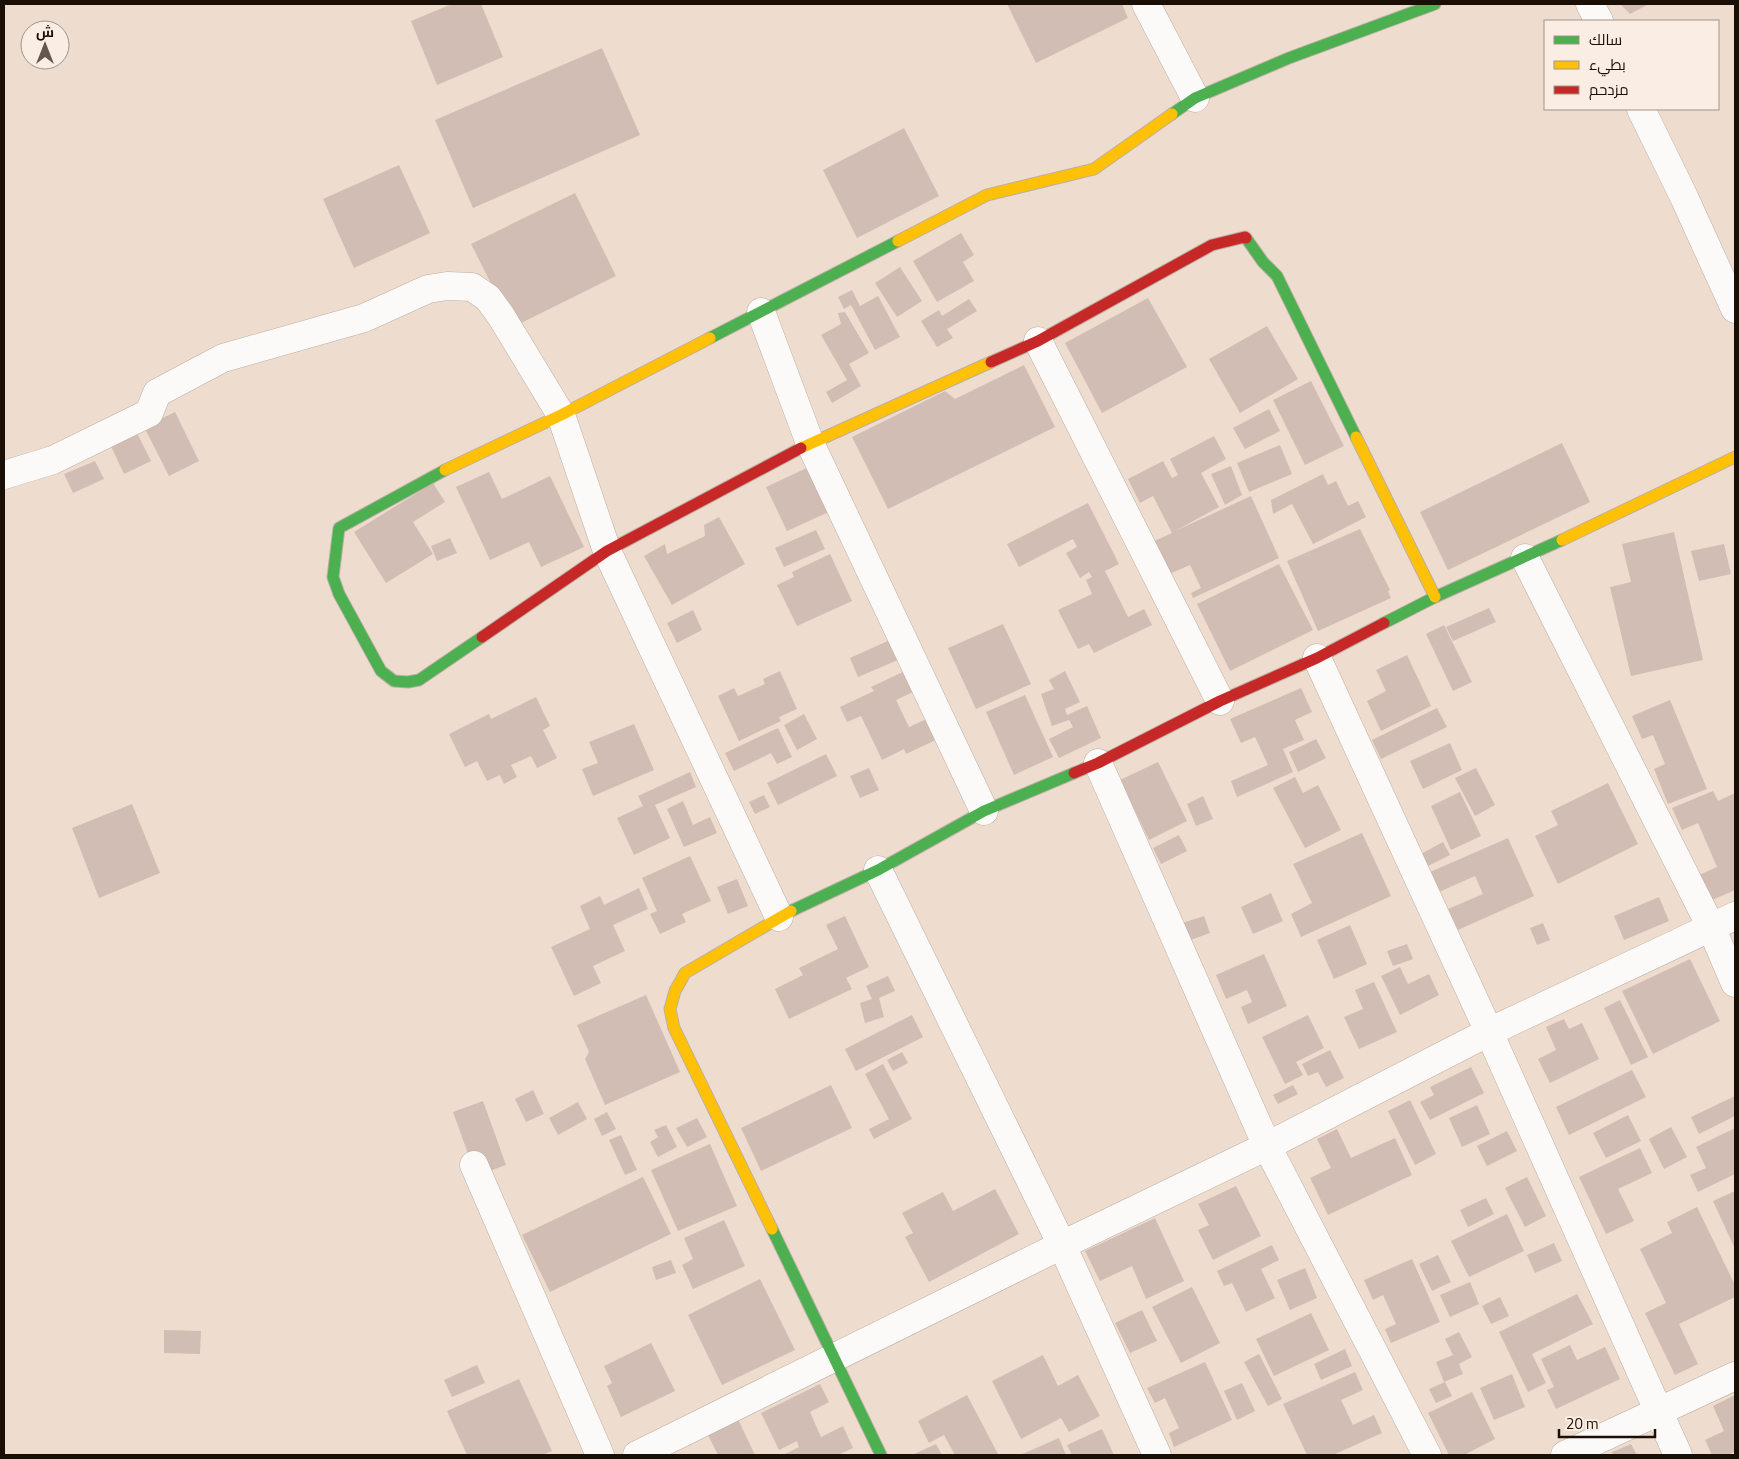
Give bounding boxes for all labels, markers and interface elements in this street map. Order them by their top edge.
north arrow [20,20,70,70]
legend [1544,20,1719,110]
text: ش [36,21,54,42]
text: سالك [1589,28,1622,51]
text: بطيء [1589,53,1626,77]
text: مزدحم [1589,78,1629,101]
scale bar [1559,1406,1655,1438]
text: 20 m [1566,1412,1599,1435]

